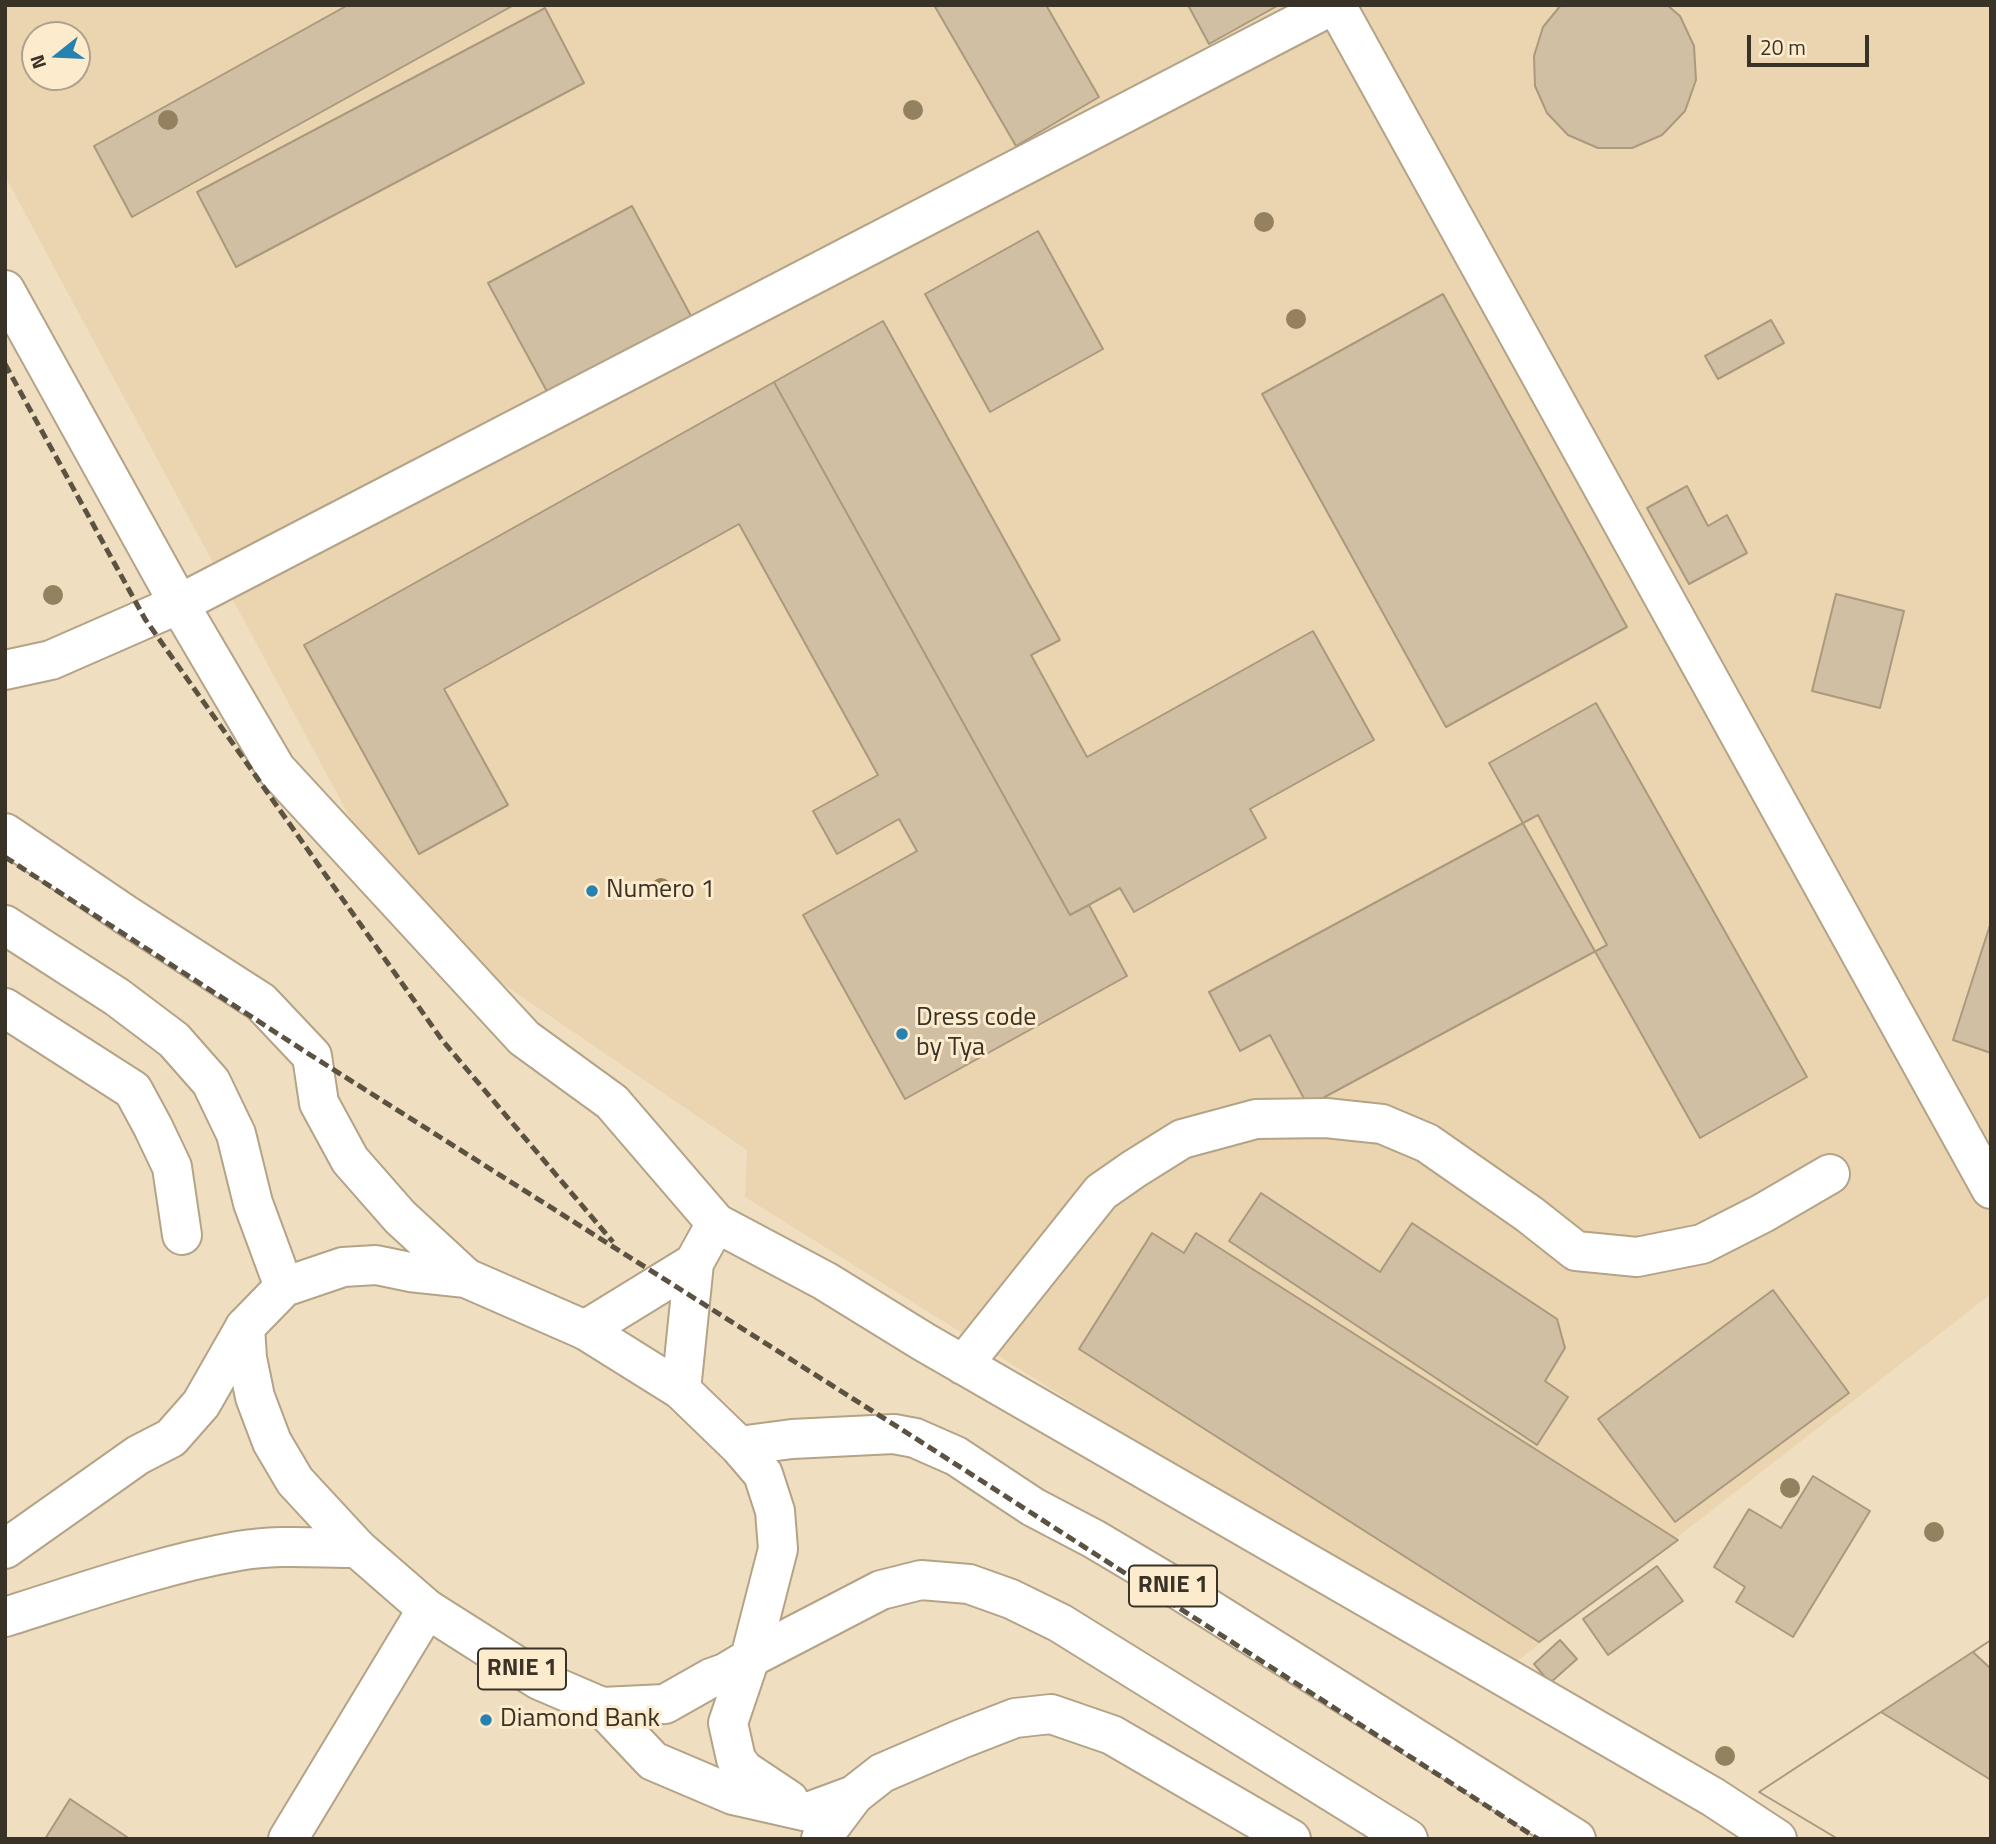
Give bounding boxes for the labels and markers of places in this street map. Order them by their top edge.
place label: Numero 1 [606,875,715,907]
marker: Numero 1 [584,883,600,899]
place label: Dress code by Tya [916,1003,1036,1064]
marker: Dress code by Tya [894,1026,910,1042]
place label: Diamond Bank [500,1704,660,1736]
marker: Diamond Bank [478,1712,494,1728]

